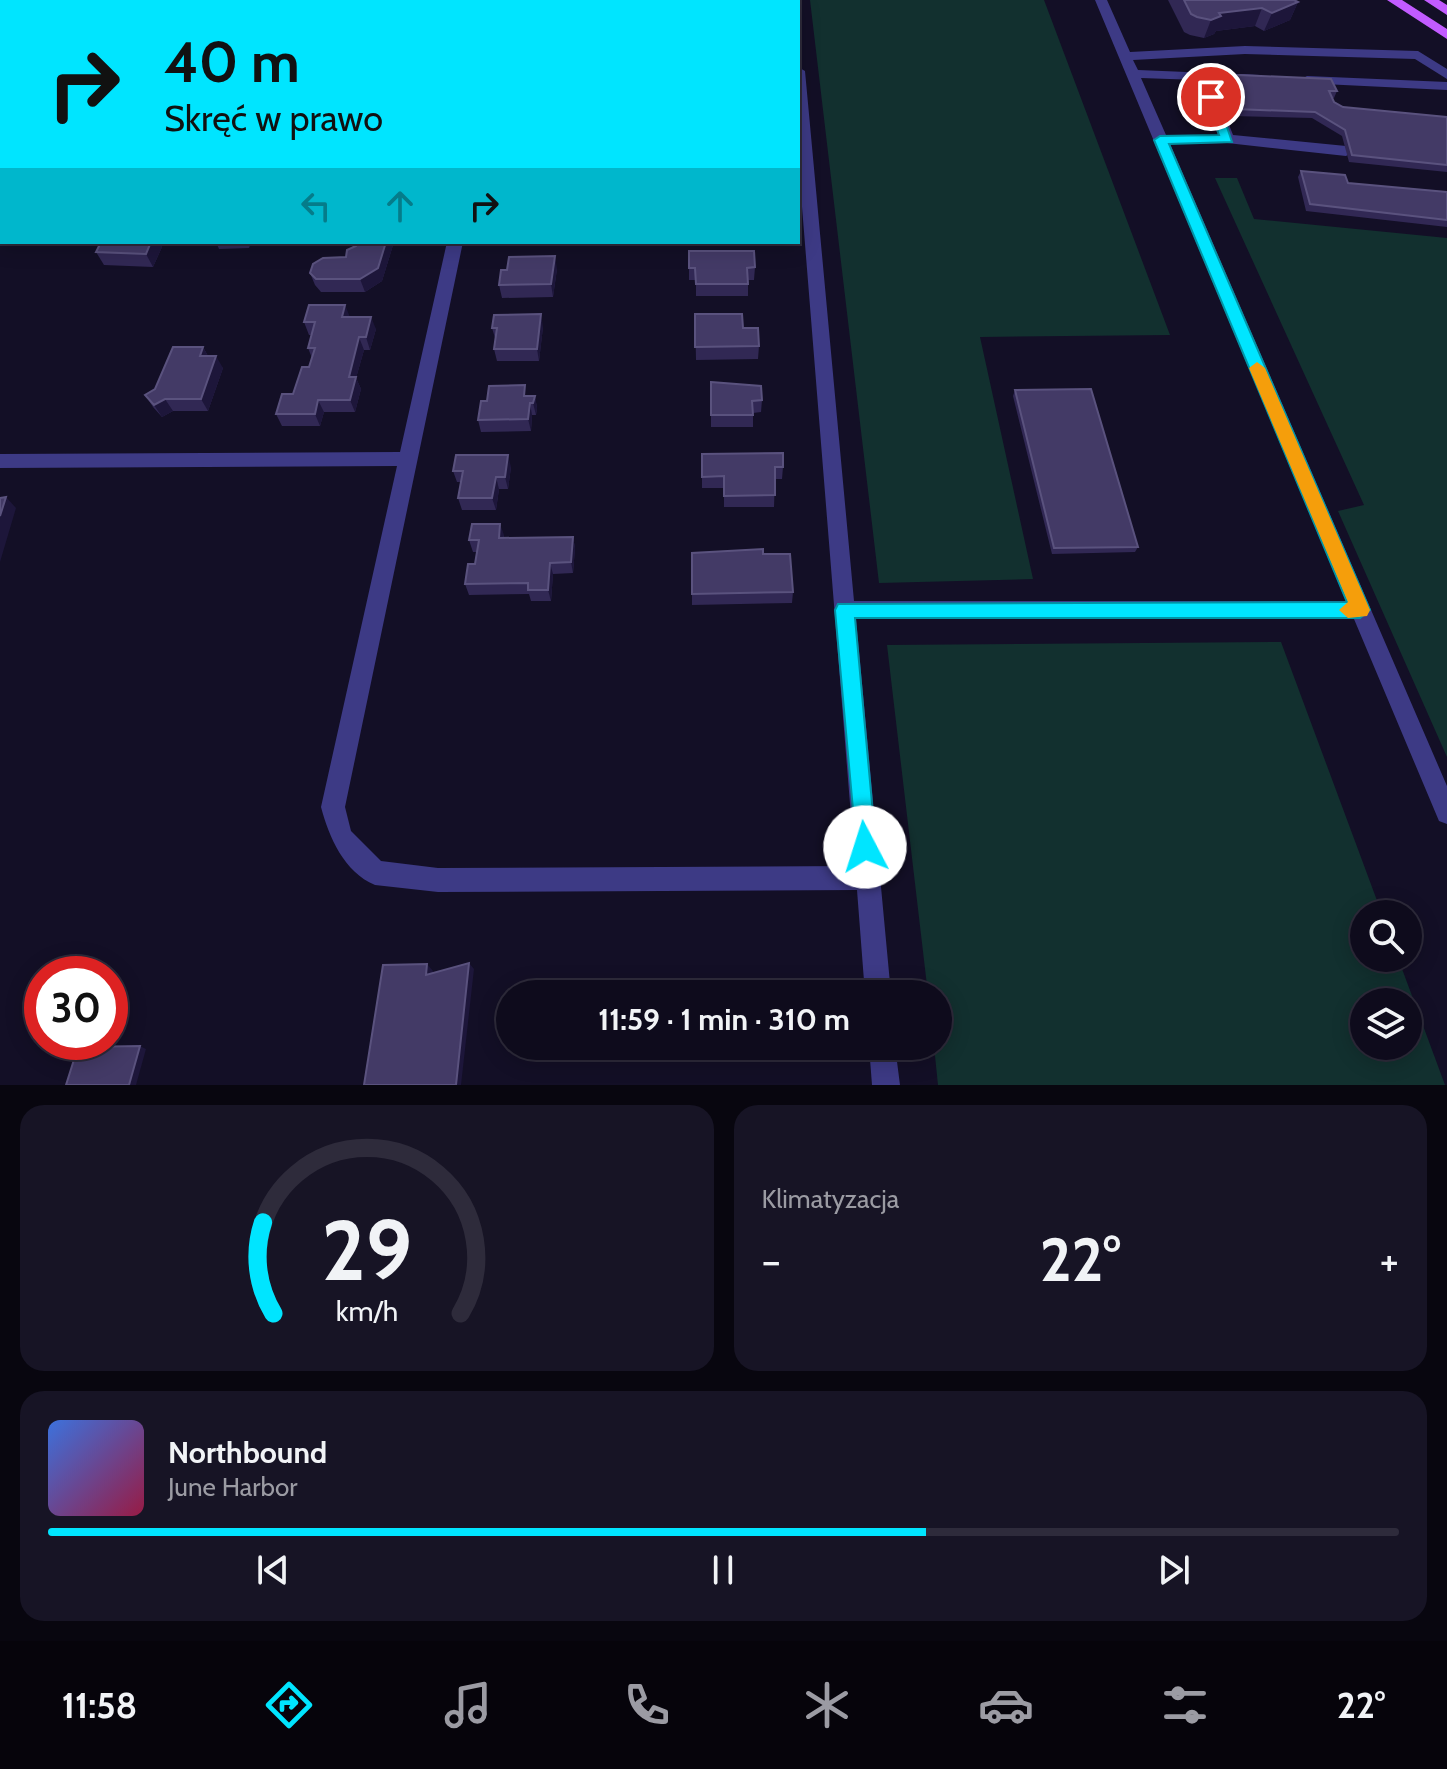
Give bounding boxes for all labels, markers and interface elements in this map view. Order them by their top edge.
text: 40 m [164,28,300,96]
icon: right [32,32,136,136]
pin [1177,63,1245,131]
icon: arrive [1189,75,1233,119]
text: Skręć w prawo [164,96,383,140]
icon: left [294,184,338,228]
icon: ahead [378,184,422,228]
icon: right [462,184,506,228]
position arrow [823,805,907,889]
map controls [1350,900,1422,1060]
button: search [1350,900,1422,972]
speed limit sign: 30 [24,956,128,1060]
button: layers [1350,988,1422,1060]
text: 11:59 · 1 min · 310 m [598,1001,850,1038]
text: Klimatyzacja [762,1183,899,1215]
text: 29 [321,1200,412,1301]
text: 22° [1040,1223,1121,1296]
text: − [762,1234,781,1287]
text: + [1380,1234,1399,1287]
text: km/h [335,1293,398,1328]
text: Northbound [168,1434,327,1471]
text: June Harbor [168,1471,297,1503]
icon: previous [251,1548,295,1592]
icon: pause [701,1548,745,1592]
icon: next [1152,1548,1196,1592]
icon: directions [261,1677,317,1733]
icon: music [440,1677,496,1733]
icon: phone [619,1677,675,1733]
icon: climate [799,1677,855,1733]
icon: car [978,1677,1034,1733]
icon: filters [1157,1677,1213,1733]
text: 11:58 [62,1683,137,1727]
text: 22° [1337,1683,1385,1727]

